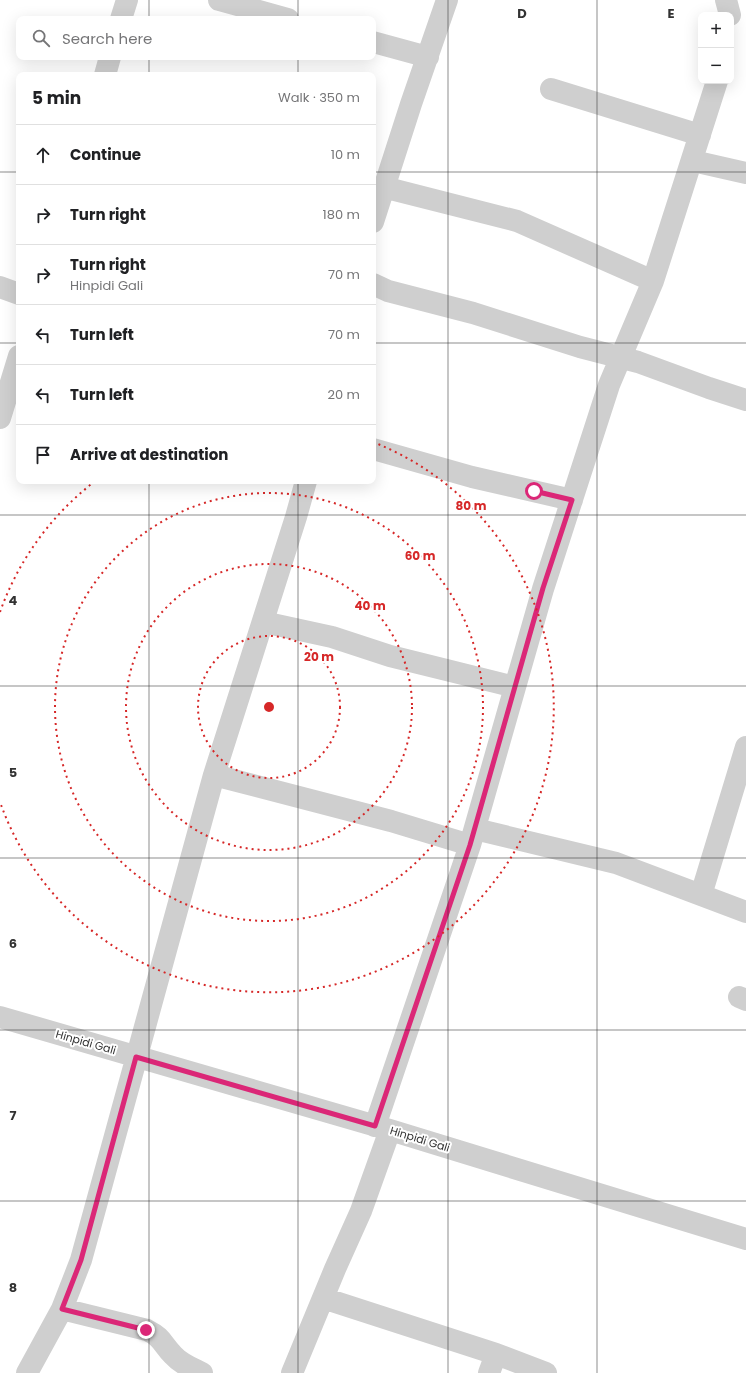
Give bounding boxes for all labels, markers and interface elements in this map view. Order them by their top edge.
text: D [517,4,527,23]
text: E [667,4,675,23]
map controls [698,12,734,84]
button: + [698,12,734,48]
search box [16,16,376,60]
icon: search [30,27,52,49]
text: Search here [62,28,152,49]
button: − [698,48,734,84]
text: 5 min [32,86,81,110]
text: Walk · 350 m [278,88,360,107]
icon: ahead [32,144,54,166]
text: Continue [70,144,141,165]
text: 10 m [331,145,360,164]
icon: right [32,204,54,226]
text: Turn right [70,204,146,225]
text: 180 m [323,205,360,224]
text: Turn right [70,254,146,275]
icon: right [32,264,54,286]
text: 70 m [328,265,360,284]
text: Hinpidi Gali [70,276,143,295]
icon: left [32,324,54,346]
text: Turn left [70,324,134,345]
text: 70 m [328,325,360,344]
icon: left [32,384,54,406]
text: Turn left [70,384,134,405]
text: 20 m [327,385,360,404]
icon: arrive [32,444,54,466]
text: Arrive at destination [70,444,228,465]
route start [525,482,543,500]
text: 80 m [456,497,487,514]
text: 60 m [405,547,436,564]
text: 4 [9,591,18,610]
text: 40 m [354,597,386,614]
text: 20 m [304,648,334,665]
centre of rings [262,700,276,714]
text: 5 [9,763,17,782]
text: 6 [9,934,17,953]
street label: Hinpidi Gali [54,1026,118,1058]
text: 7 [10,1106,17,1125]
street label: Hinpidi Gali [388,1122,452,1156]
text: 8 [9,1278,17,1297]
route end [137,1321,155,1339]

